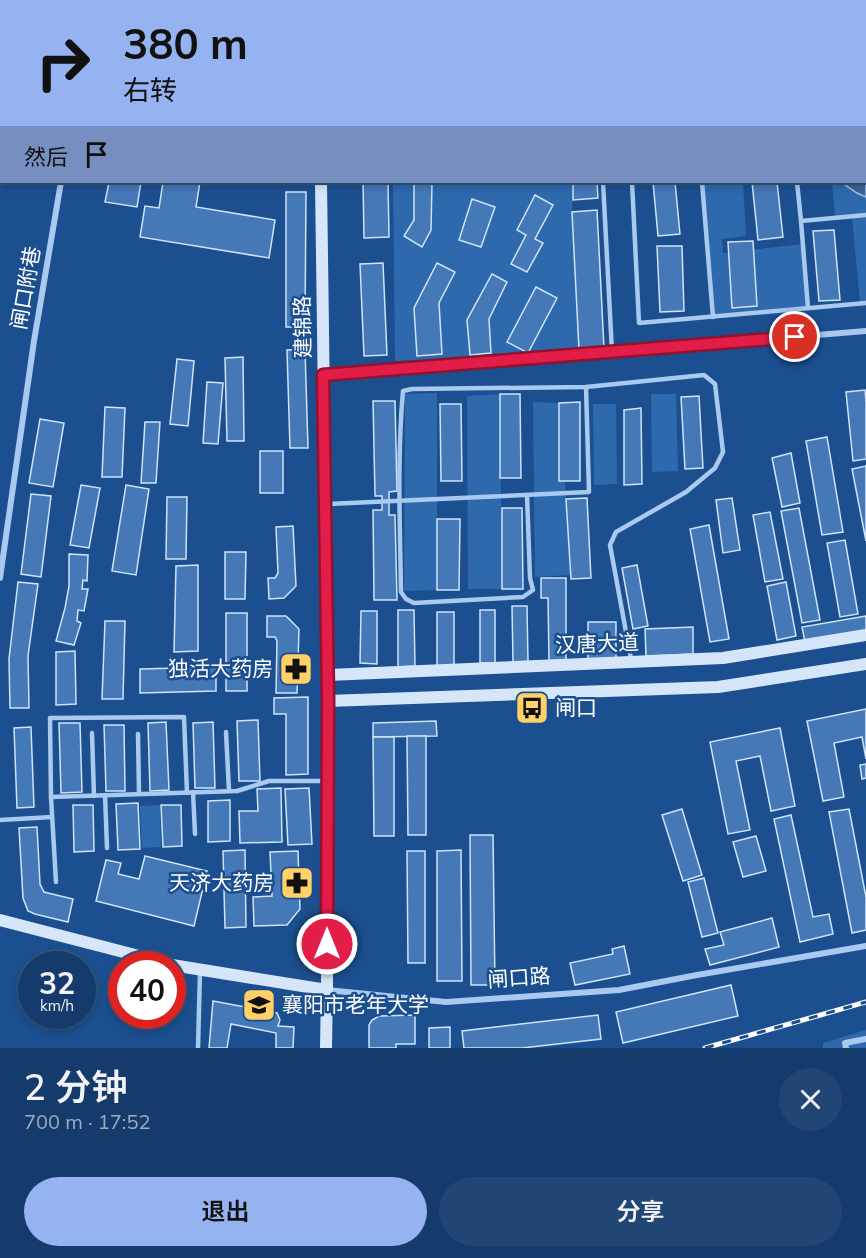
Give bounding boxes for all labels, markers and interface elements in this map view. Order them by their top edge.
text: 380 m [123,17,248,70]
icon: right [24,24,102,102]
text: 右转 [123,73,177,107]
icon: arrive [80,138,113,171]
text: 然后 [24,143,68,171]
street label: 闸口附巷 [5,244,45,331]
street label: 建锦路 [288,295,316,359]
pin [769,311,820,362]
icon: arrive [778,320,811,353]
street label: 汉唐大道 [555,629,639,657]
pharmacy icon: 独活大药房 [278,651,314,687]
place label: 独活大药房 [168,655,273,681]
bus stop icon: 闸口 [514,690,550,726]
place label: 闸口 [555,694,597,720]
pharmacy icon: 天济大药房 [279,865,315,901]
place label: 天济大药房 [169,869,274,895]
position arrow [295,912,359,976]
speed limit sign: 40 [108,951,186,1029]
street label: 闸口路 [487,962,551,992]
text: 32 [39,964,75,1002]
school or university icon: 襄阳市老年大学 [241,987,277,1023]
place label: 襄阳市老年大学 [282,991,429,1017]
text: km/h [40,996,74,1015]
text: 2 分钟 [24,1064,127,1109]
button: close [779,1068,842,1131]
text: 700 m · 17:52 [24,1109,150,1134]
button: 退出 [24,1177,427,1246]
button: 分享 [439,1177,842,1246]

